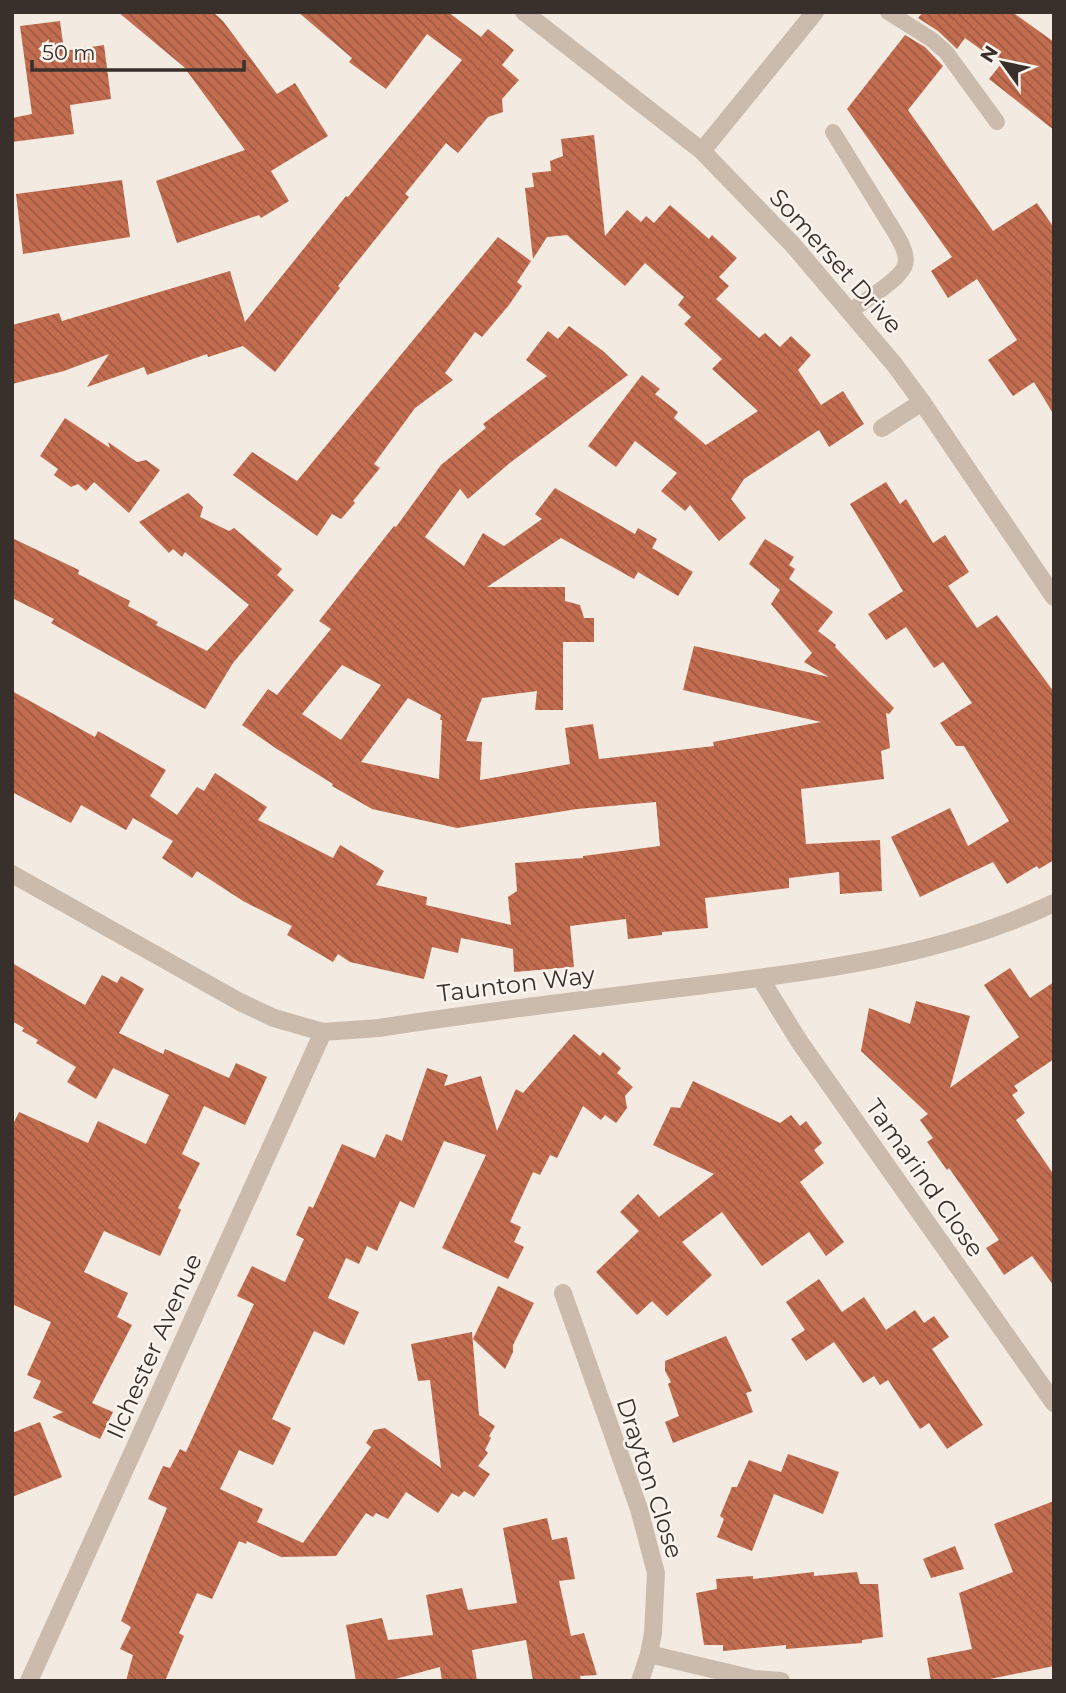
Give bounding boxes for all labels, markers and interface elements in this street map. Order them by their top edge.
scale bar [32,28,243,72]
north arrow [968,28,1038,98]
text: 50 m [42,40,96,65]
text: N [975,41,1003,67]
street label: Somerset Drive [764,183,908,339]
street label: Taunton Way [436,960,596,1008]
street label: Tamarind Close [860,1093,990,1263]
street label: Ilchester Avenue [100,1249,208,1443]
street label: Drayton Close [610,1394,690,1562]

